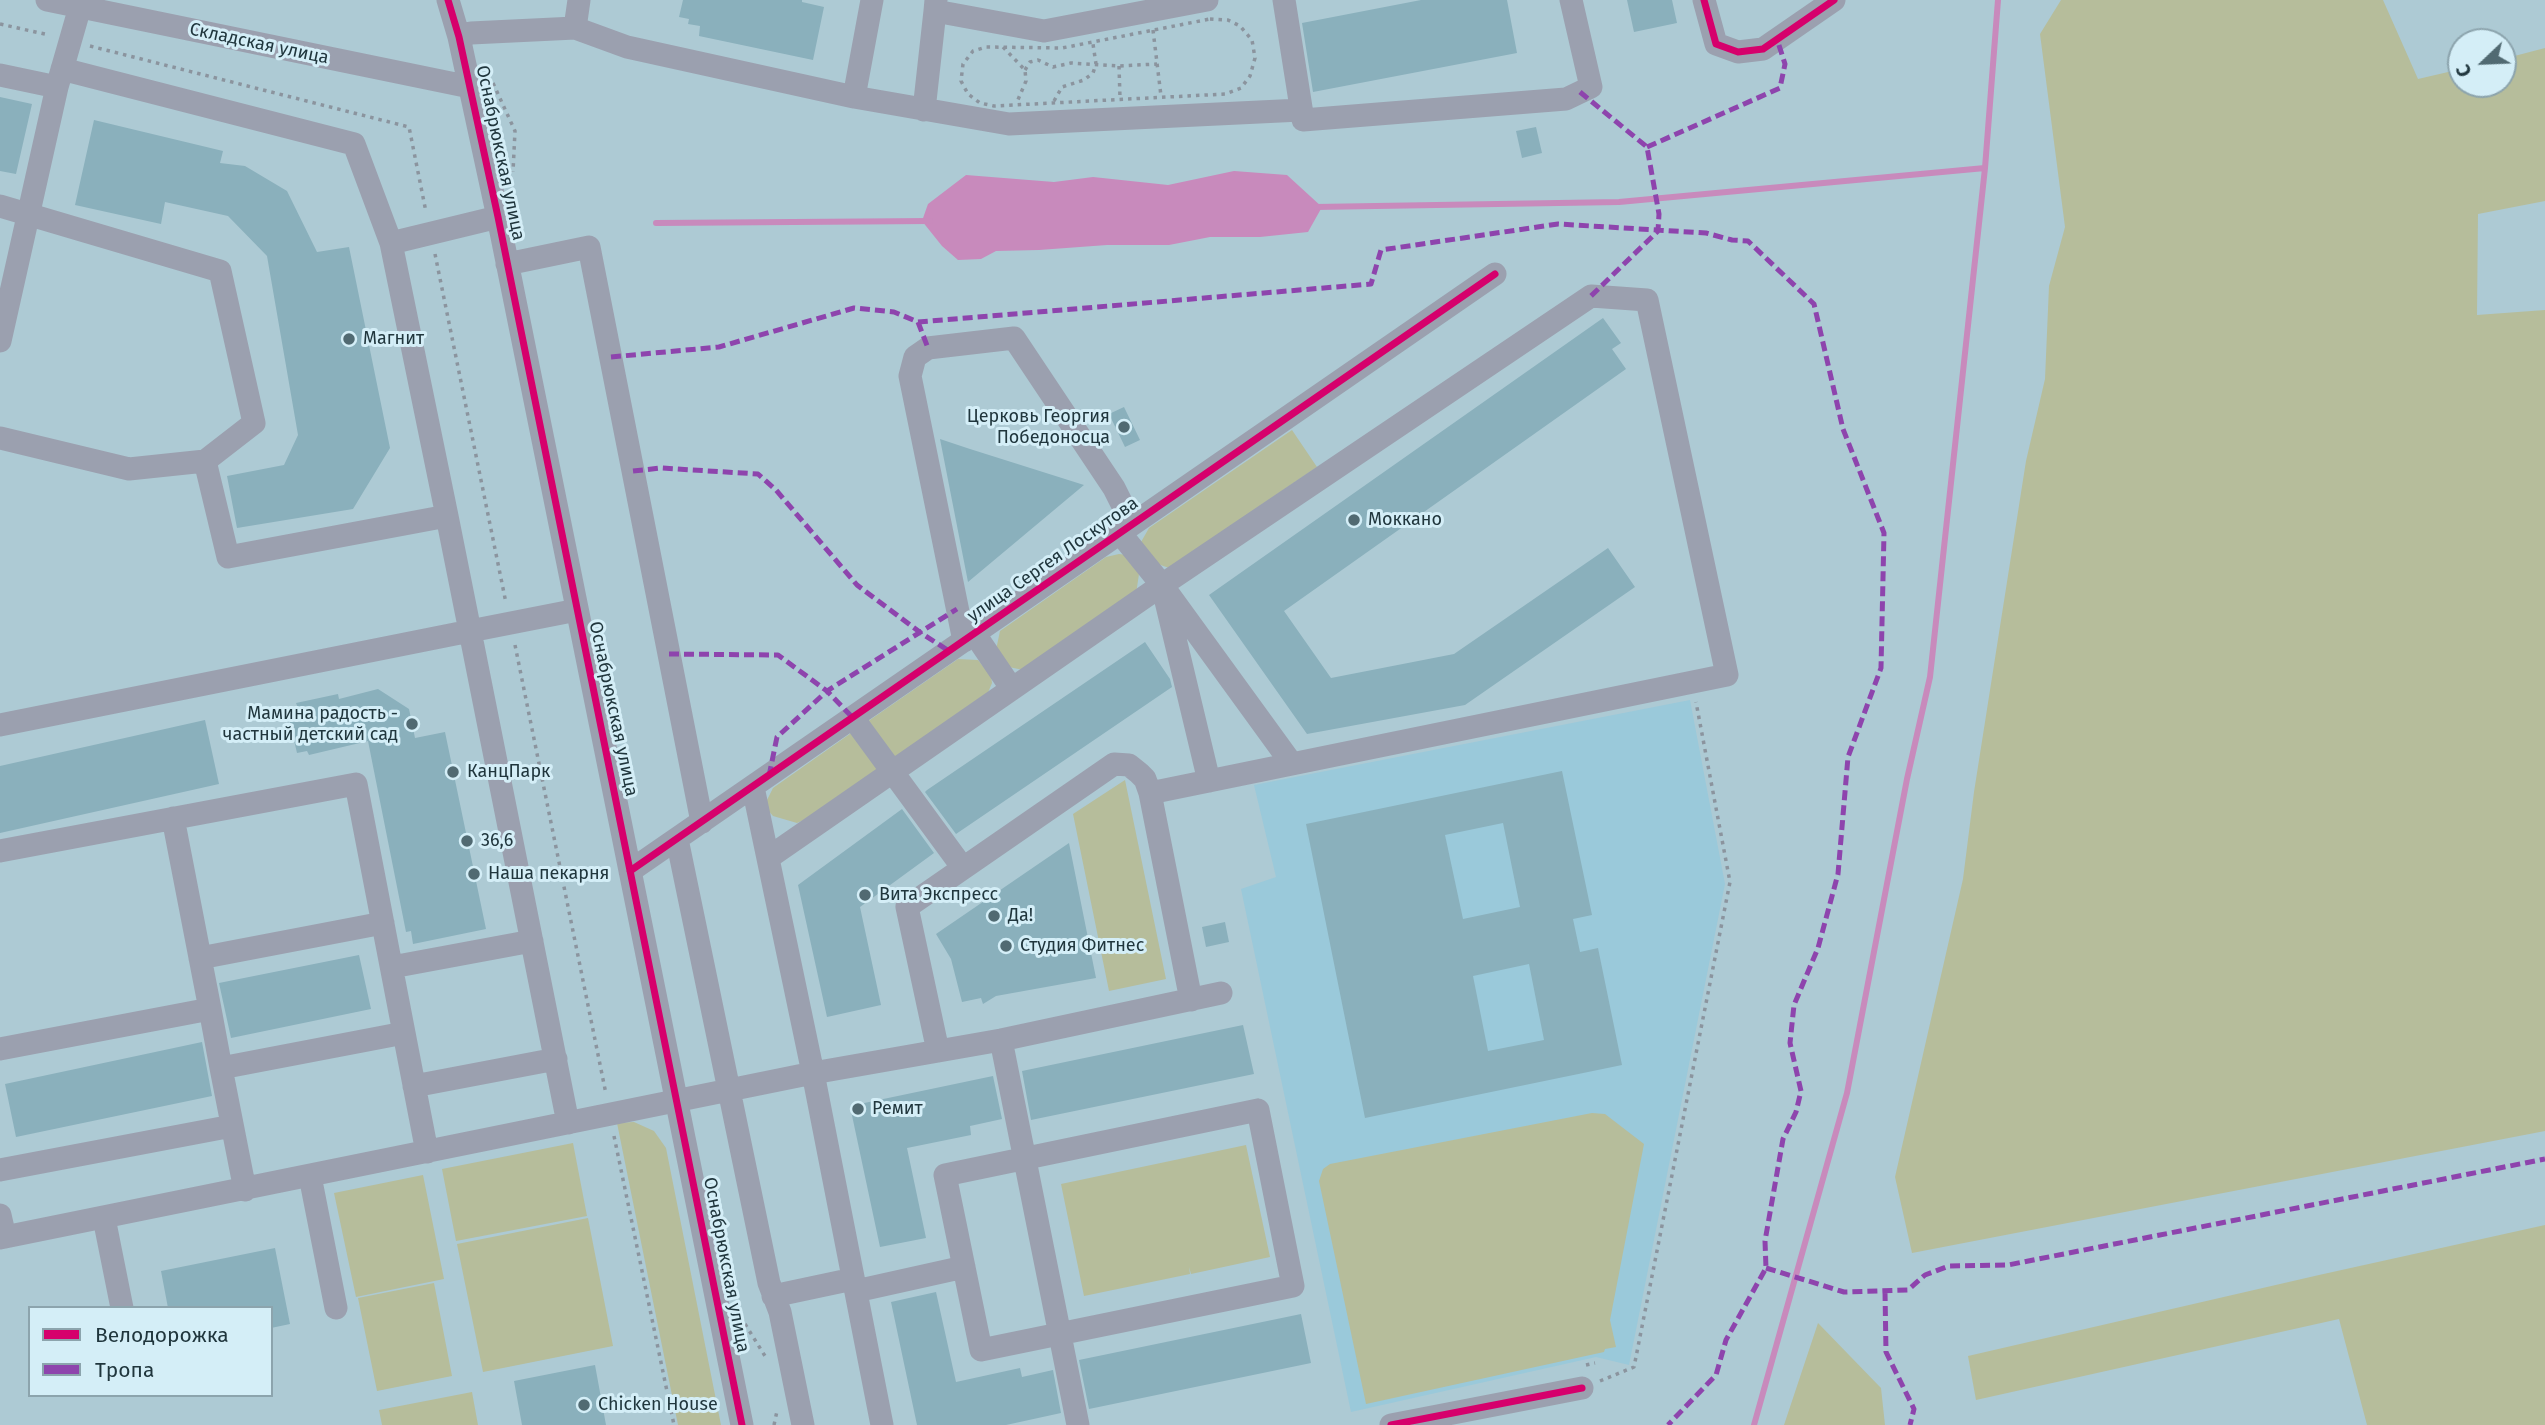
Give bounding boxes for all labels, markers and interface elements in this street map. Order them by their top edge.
street label: Складская улица [187,19,331,69]
north arrow [2447,28,2517,98]
text: С [2451,61,2477,80]
street label: Оснабрюкская улица [471,64,529,242]
place label: Магнит [363,328,424,350]
marker: Магнит [341,331,357,347]
place label: Церковь Георгия Победоносца [967,406,1110,448]
marker: Церковь Георгия Победоносца [1116,419,1132,435]
street label: улица Сергея Лоскутова [963,493,1143,627]
place label: Моккано [1368,509,1442,531]
marker: Моккано [1346,512,1362,528]
street label: Оснабрюкская улица [584,620,642,798]
place label: Мамина радость - частный детский сад [222,703,398,746]
marker: Мамина радость - частный детский сад [404,716,420,732]
place label: КанцПарк [467,761,550,783]
marker: КанцПарк [445,764,461,780]
place label: 36,6 [481,830,513,852]
marker: 36,6 [459,833,475,849]
place label: Наша пекарня [488,863,609,885]
marker: Наша пекарня [466,866,482,882]
place label: Вита Экспресс [879,884,998,906]
marker: Вита Экспресс [857,887,873,903]
place label: Да! [1008,905,1033,927]
marker: Да! [986,908,1002,924]
place label: Студия Фитнес [1020,935,1144,957]
marker: Студия Фитнес [998,938,1014,954]
place label: Ремит [872,1098,923,1120]
marker: Ремит [850,1101,866,1117]
street label: Оснабрюкская улица [698,1175,754,1355]
legend [28,1306,273,1397]
text: Велодорожка [95,1322,229,1348]
text: Тропа [95,1357,154,1383]
place label: Chicken House [598,1394,718,1416]
marker: Chicken House [576,1397,592,1413]

